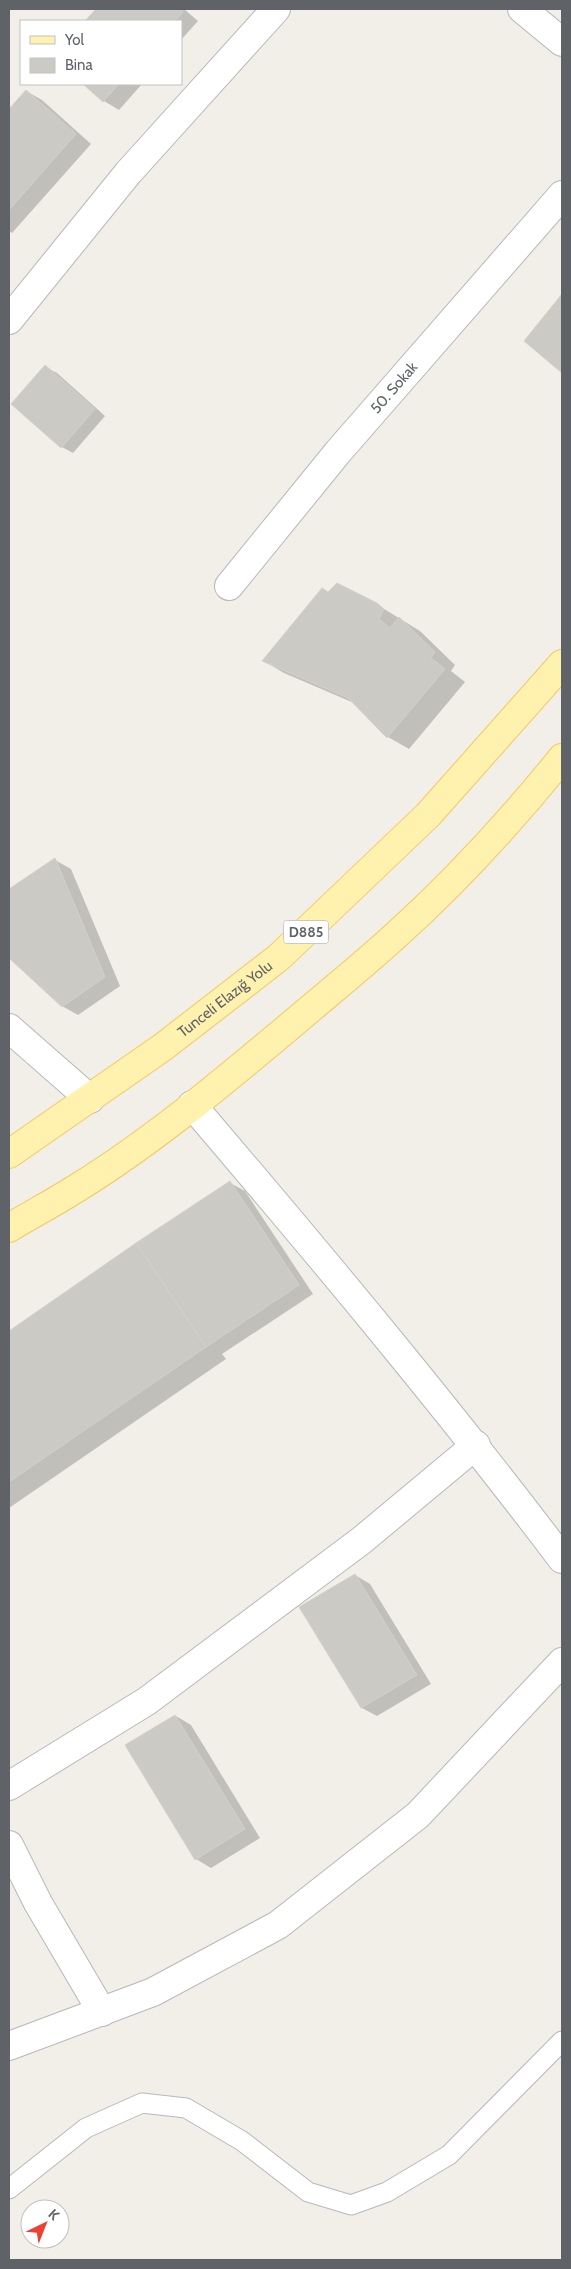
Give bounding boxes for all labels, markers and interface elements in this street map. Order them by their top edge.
legend [20,20,182,85]
text: Yol [64,31,84,49]
text: Bina [65,56,93,74]
street label: 50. Sokak [367,358,421,417]
road number: D885 [284,920,328,944]
street label: Tunceli Elazığ Yolu [174,957,276,1041]
north arrow [20,2199,70,2249]
text: K [45,2205,63,2224]

